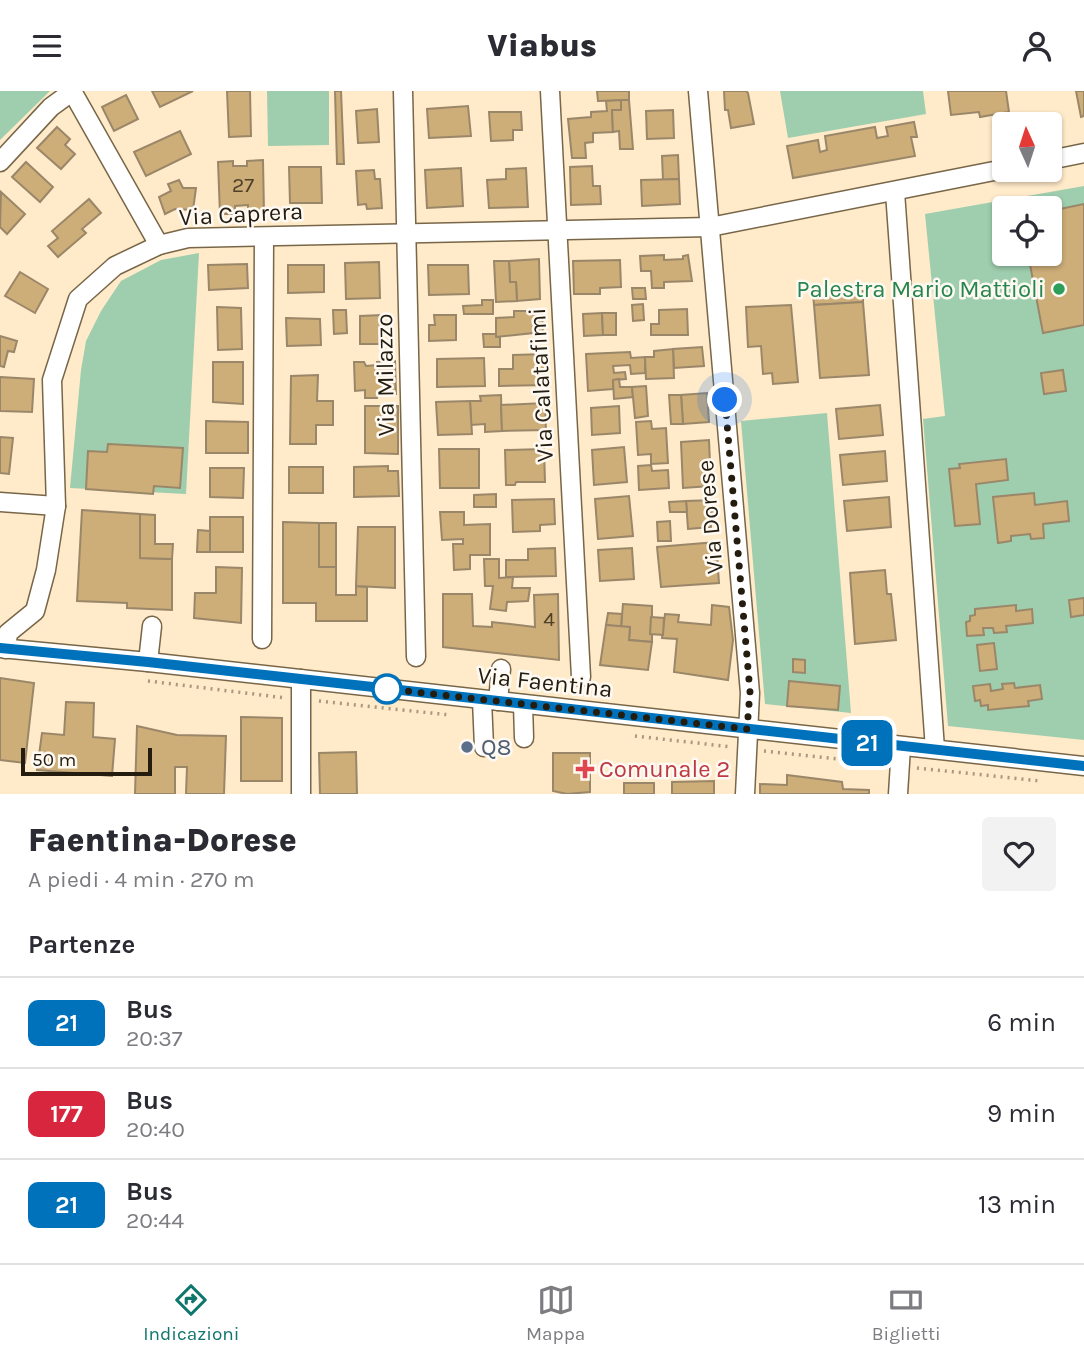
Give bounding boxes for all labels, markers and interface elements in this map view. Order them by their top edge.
icon: menu [28,27,66,65]
text: Viabus [487,27,597,64]
icon: person [1018,27,1056,65]
north arrow [992,112,1062,182]
map controls [992,112,1062,266]
house number: 27 [232,173,254,197]
button: locate [992,196,1062,266]
street label: Via Caprera [178,197,304,231]
place label: Palestra Mario Mattioli [796,275,1045,303]
marker: Palestra Mario Mattioli [1051,281,1067,297]
street label: Via Calatafimi [523,307,559,463]
street label: Via Milazzo [370,313,400,437]
your location [707,382,742,417]
street label: Via Dorese [691,459,729,575]
house number: 4 [543,607,555,631]
street label: Via Faentina [476,661,614,703]
unlabelled marker [372,674,402,704]
line badge: 21 [836,720,898,766]
text: 21 [855,729,879,757]
place label: Q8 [481,733,511,761]
marker: Q8 [459,739,475,755]
scale bar [21,745,152,777]
text: 50 m [32,749,76,771]
place label: Comunale 2 [599,755,730,783]
marker: Comunale 2 [577,761,593,777]
button: heart [982,817,1056,891]
text: Faentina-Dorese [28,821,297,859]
text: A piedi · 4 min · 270 m [28,866,255,893]
text: Partenze [28,929,135,960]
text: Bus [126,994,173,1025]
text: 6 min [987,1007,1056,1038]
text: 21 [55,1009,78,1037]
text: 20:37 [126,1025,183,1052]
text: Bus [126,1085,173,1116]
text: 9 min [987,1098,1056,1129]
text: 177 [50,1100,83,1128]
text: 20:40 [126,1116,185,1143]
text: Bus [126,1176,173,1207]
text: 13 min [978,1189,1056,1220]
text: 21 [55,1191,78,1219]
text: 20:44 [126,1207,184,1234]
tab: Indicazioni [143,1281,239,1345]
tab: Mappa [526,1281,585,1345]
tab: Biglietti [872,1281,941,1345]

